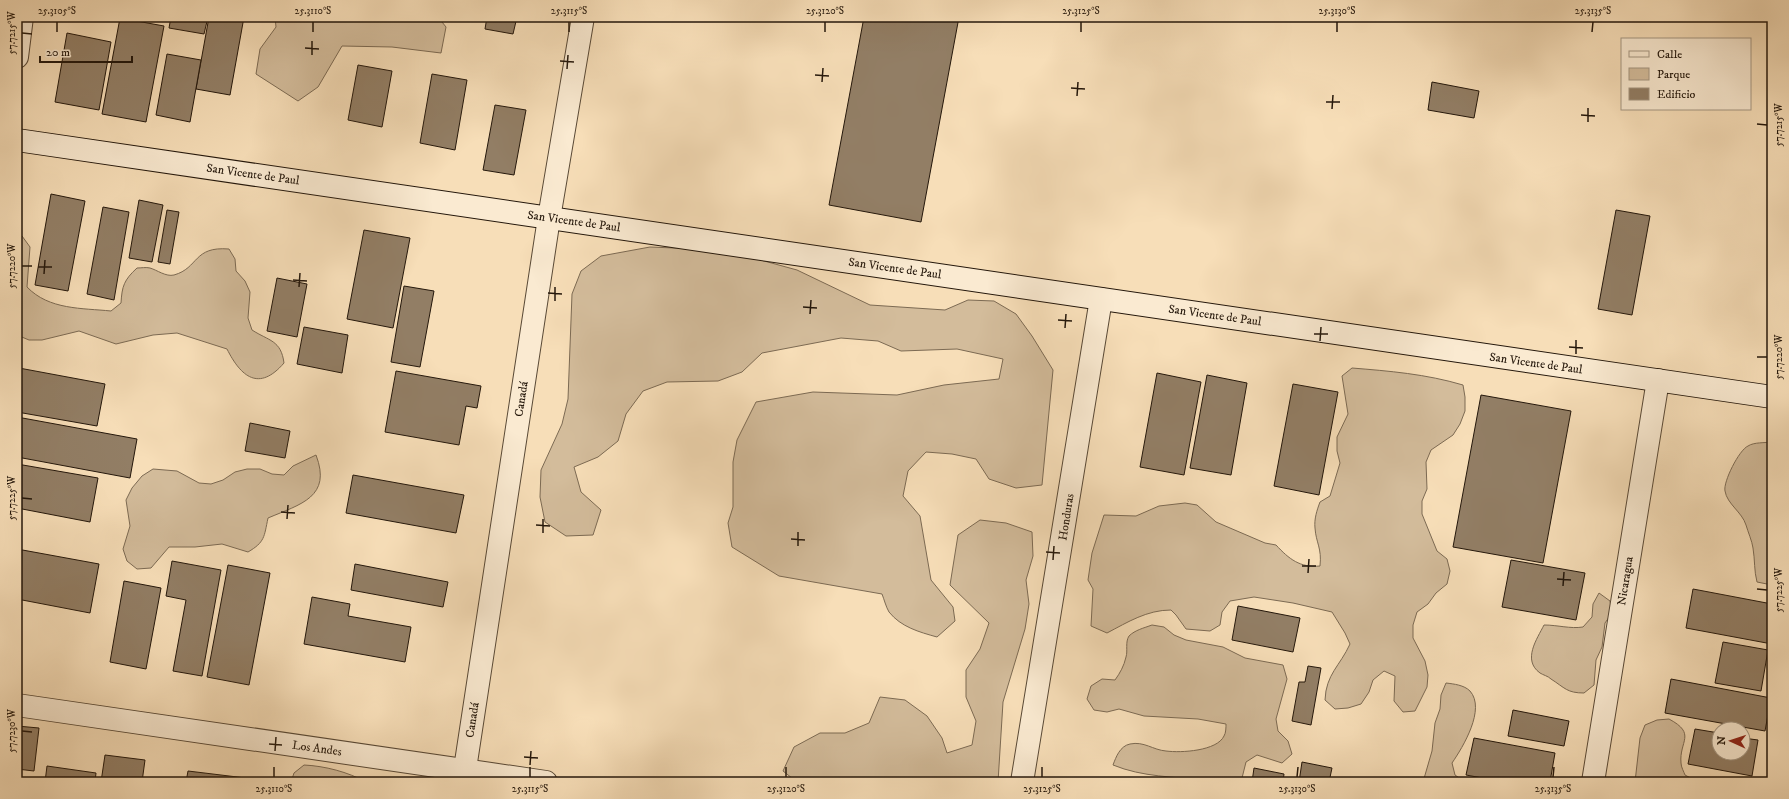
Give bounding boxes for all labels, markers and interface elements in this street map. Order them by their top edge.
text: 25.3105°S [38,5,76,17]
text: 25.3110°S [295,5,331,17]
text: 25.3115°S [551,5,587,17]
text: 25.3120°S [806,5,844,17]
text: 25.3125°S [1062,5,1100,17]
text: 25.3130°S [1319,5,1355,17]
text: 25.3135°S [1575,5,1611,17]
text: 57.7215°W [6,11,18,55]
scale bar [40,38,132,64]
legend [1621,38,1751,110]
text: 20 m [46,45,70,60]
text: Calle [1657,47,1682,62]
text: Parque [1657,67,1690,82]
text: Edificio [1657,87,1696,102]
text: 57.7215°W [1773,103,1785,147]
street label: San Vicente de Paul [206,161,301,188]
street label: San Vicente de Paul [527,208,622,235]
text: 57.7220°W [6,243,18,288]
street label: San Vicente de Paul [848,255,943,282]
street label: San Vicente de Paul [1168,302,1263,329]
text: 57.7220°W [1773,334,1785,379]
street label: San Vicente de Paul [1489,350,1584,377]
street label: Canadá [511,379,532,418]
text: 57.7225°W [6,475,18,520]
street label: Honduras [1055,493,1078,542]
street label: Nicaragua [1614,555,1637,607]
text: 57.7225°W [1773,567,1785,612]
street label: Canadá [462,700,483,739]
text: 57.7230°W [6,708,18,753]
north arrow [1711,721,1751,761]
text: N [1715,736,1729,745]
street label: Los Andes [291,738,343,759]
text: 25.3110°S [256,783,292,795]
text: 25.3115°S [512,783,548,795]
text: 25.3120°S [767,783,805,795]
text: 25.3125°S [1023,783,1061,795]
text: 25.3130°S [1279,783,1315,795]
text: 25.3135°S [1535,783,1571,795]

